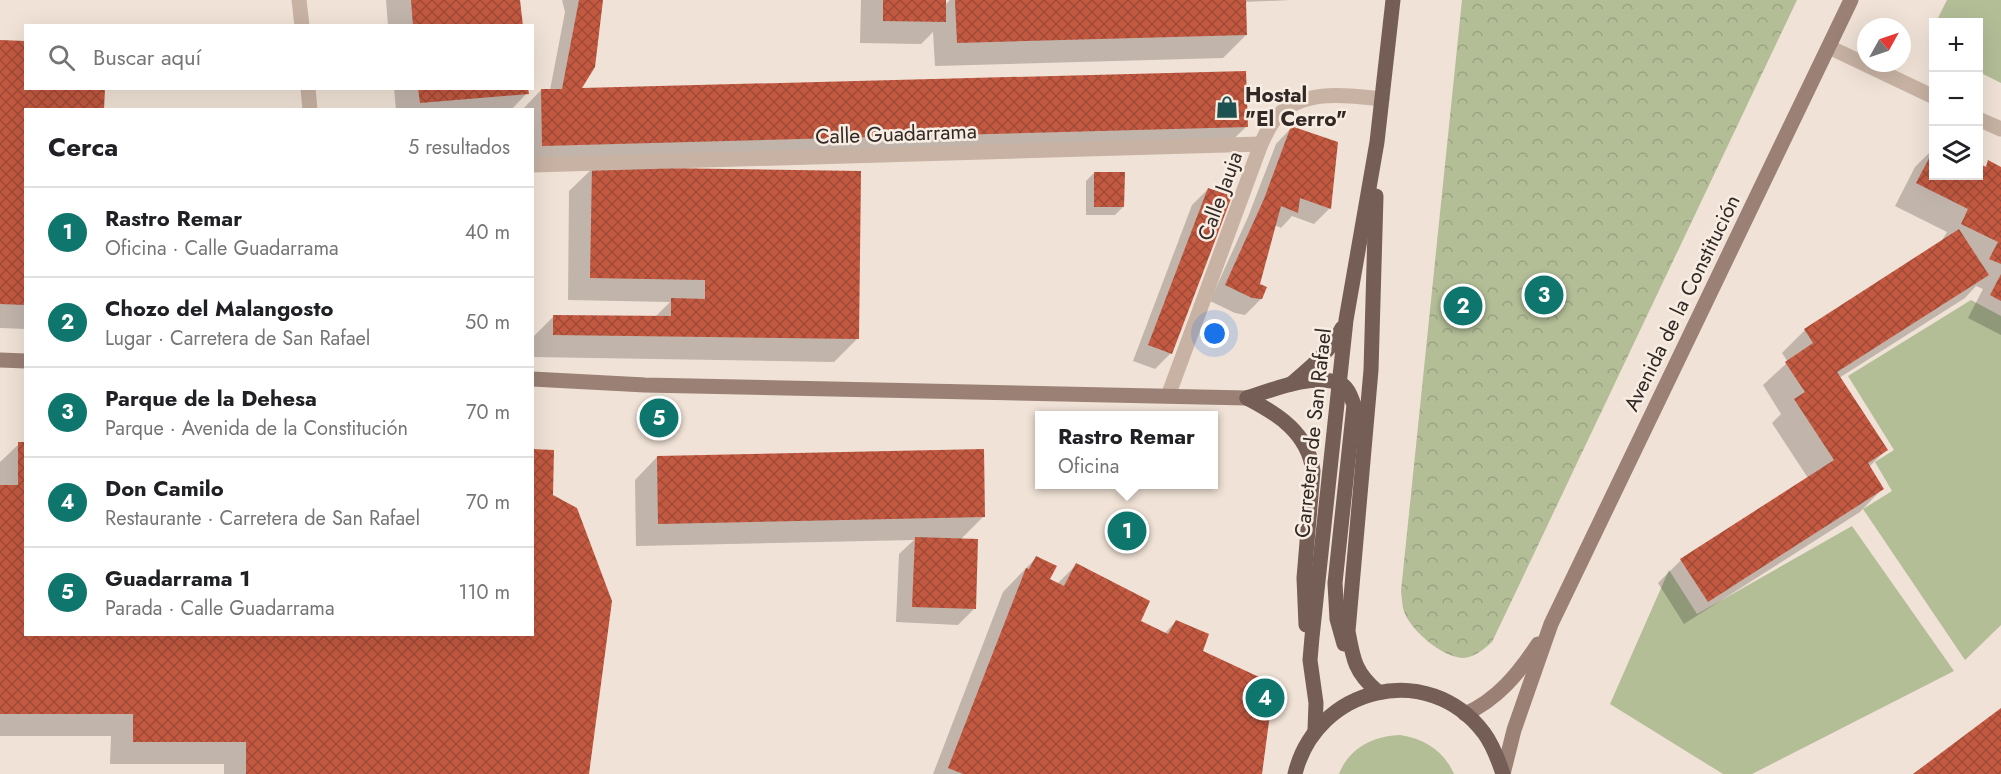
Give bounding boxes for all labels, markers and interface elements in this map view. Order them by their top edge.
north arrow [1857,18,1911,72]
map controls [1929,18,1983,180]
button: + [1929,18,1983,72]
search box [24,24,534,90]
icon: search [45,41,78,74]
text: Buscar aquí [93,41,201,73]
button: − [1929,72,1983,126]
place label: Hostal "El Cerro" [1245,80,1347,134]
shop icon: Hostal "El Cerro" [1214,94,1240,120]
street label: Calle Guadarrama [815,116,977,152]
button: layers [1929,126,1983,180]
text: Cerca [48,128,118,166]
text: 5 resultados [408,133,510,162]
street label: Calle Jauja [1190,147,1250,245]
street label: Avenida de la Constitución [1616,190,1748,416]
text: Rastro Remar [105,202,242,234]
text: 1 [62,218,73,247]
text: 40 m [465,218,510,247]
text: Oficina · Calle Guadarrama [105,234,339,263]
pin: 3 [1524,272,1564,318]
pin: 2 [1444,284,1482,328]
text: Chozo del Malangosto [105,292,333,324]
text: 2 [61,308,74,337]
text: 50 m [465,308,510,337]
your location [1200,319,1229,348]
text: Lugar · Carretera de San Rafael [105,324,370,353]
street label: Carretera de San Rafael [1287,327,1339,539]
text: Parque de la Dehesa [105,382,317,414]
pin: 5 [640,396,678,440]
text: 3 [61,398,74,427]
text: 70 m [466,398,510,427]
popup [1035,411,1218,489]
text: Parque · Avenida de la Constitución [105,414,408,443]
text: Rastro Remar [1058,420,1195,452]
text: Oficina [1058,452,1120,481]
text: Don Camilo [105,472,224,504]
text: 4 [61,488,74,517]
text: 70 m [466,488,510,517]
text: Restaurante · Carretera de San Rafael [105,504,420,533]
pin: 1 [1108,508,1146,554]
text: Guadarrama 1 [105,562,251,594]
text: 5 [61,578,74,607]
text: 110 m [458,578,510,607]
text: Parada · Calle Guadarrama [105,594,335,623]
pin: 4 [1246,676,1284,720]

